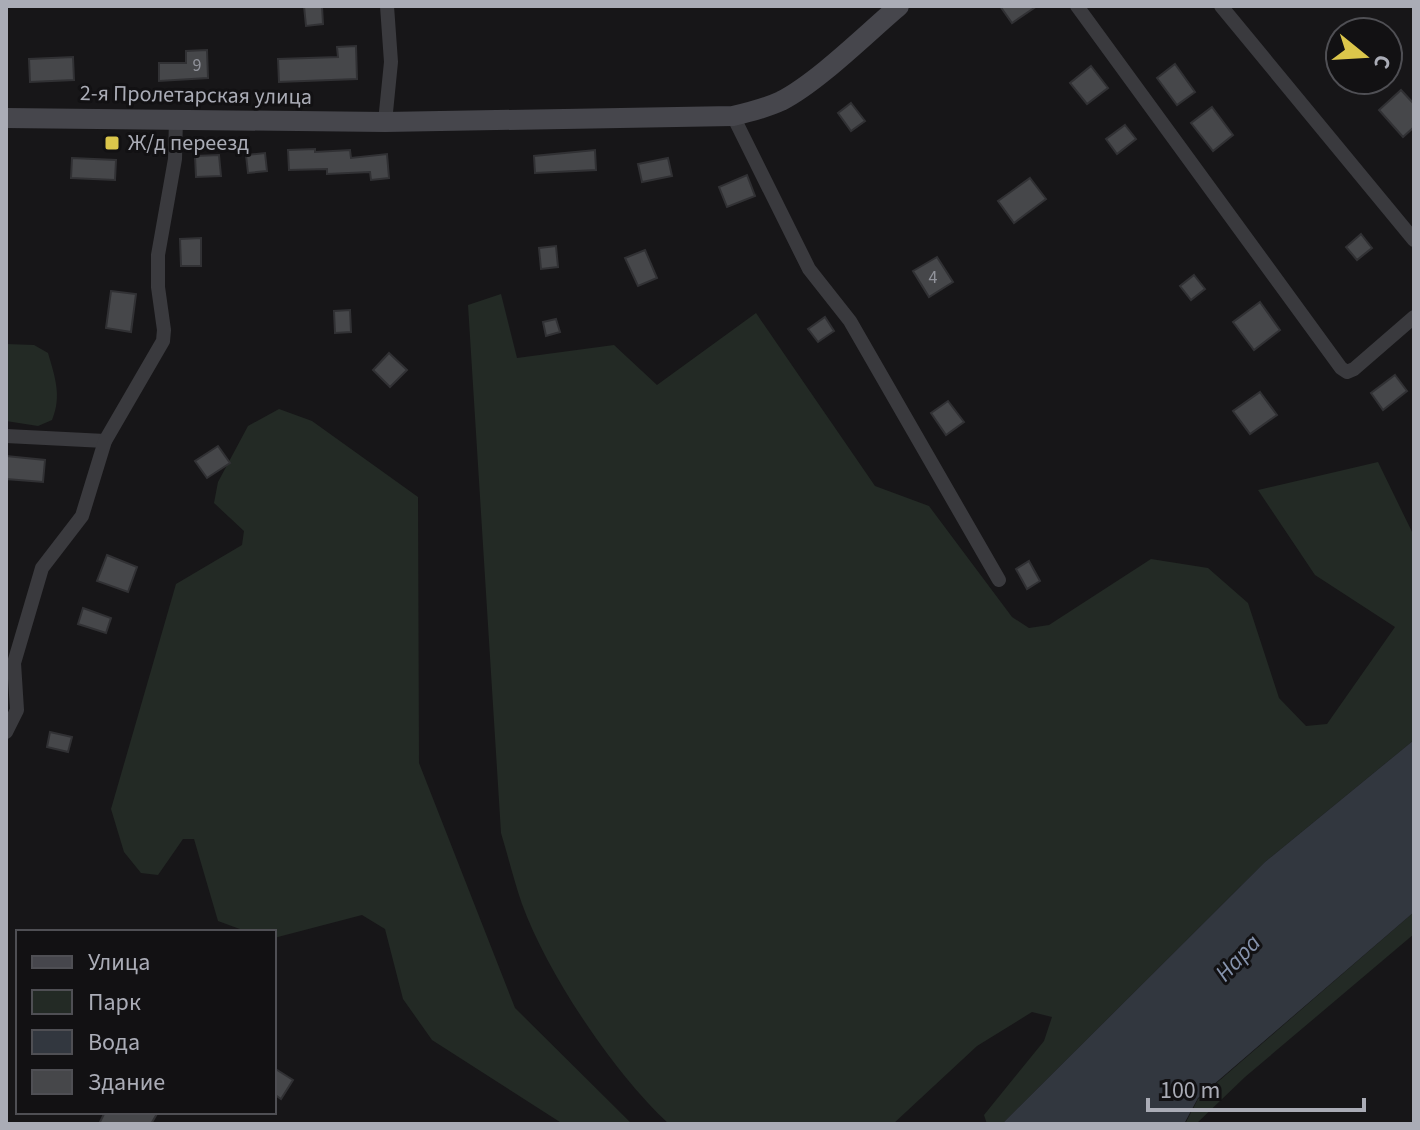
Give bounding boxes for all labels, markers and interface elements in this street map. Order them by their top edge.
north arrow [1324,16,1404,96]
text: С [1365,51,1399,73]
house number: 9 [193,53,202,78]
street label: 2-я Пролетарская улица [80,77,312,113]
place label: Ж/д переезд [128,127,249,159]
marker: Ж/д переезд [103,134,121,152]
house number: 4 [929,265,938,290]
water label: Нара [1207,926,1269,990]
legend [16,930,276,1114]
text: Улица [88,945,150,980]
text: Парк [88,985,141,1020]
text: Вода [88,1025,140,1060]
scale bar [1148,1062,1364,1112]
text: Здание [88,1065,165,1100]
text: 100 m [1160,1073,1220,1108]

